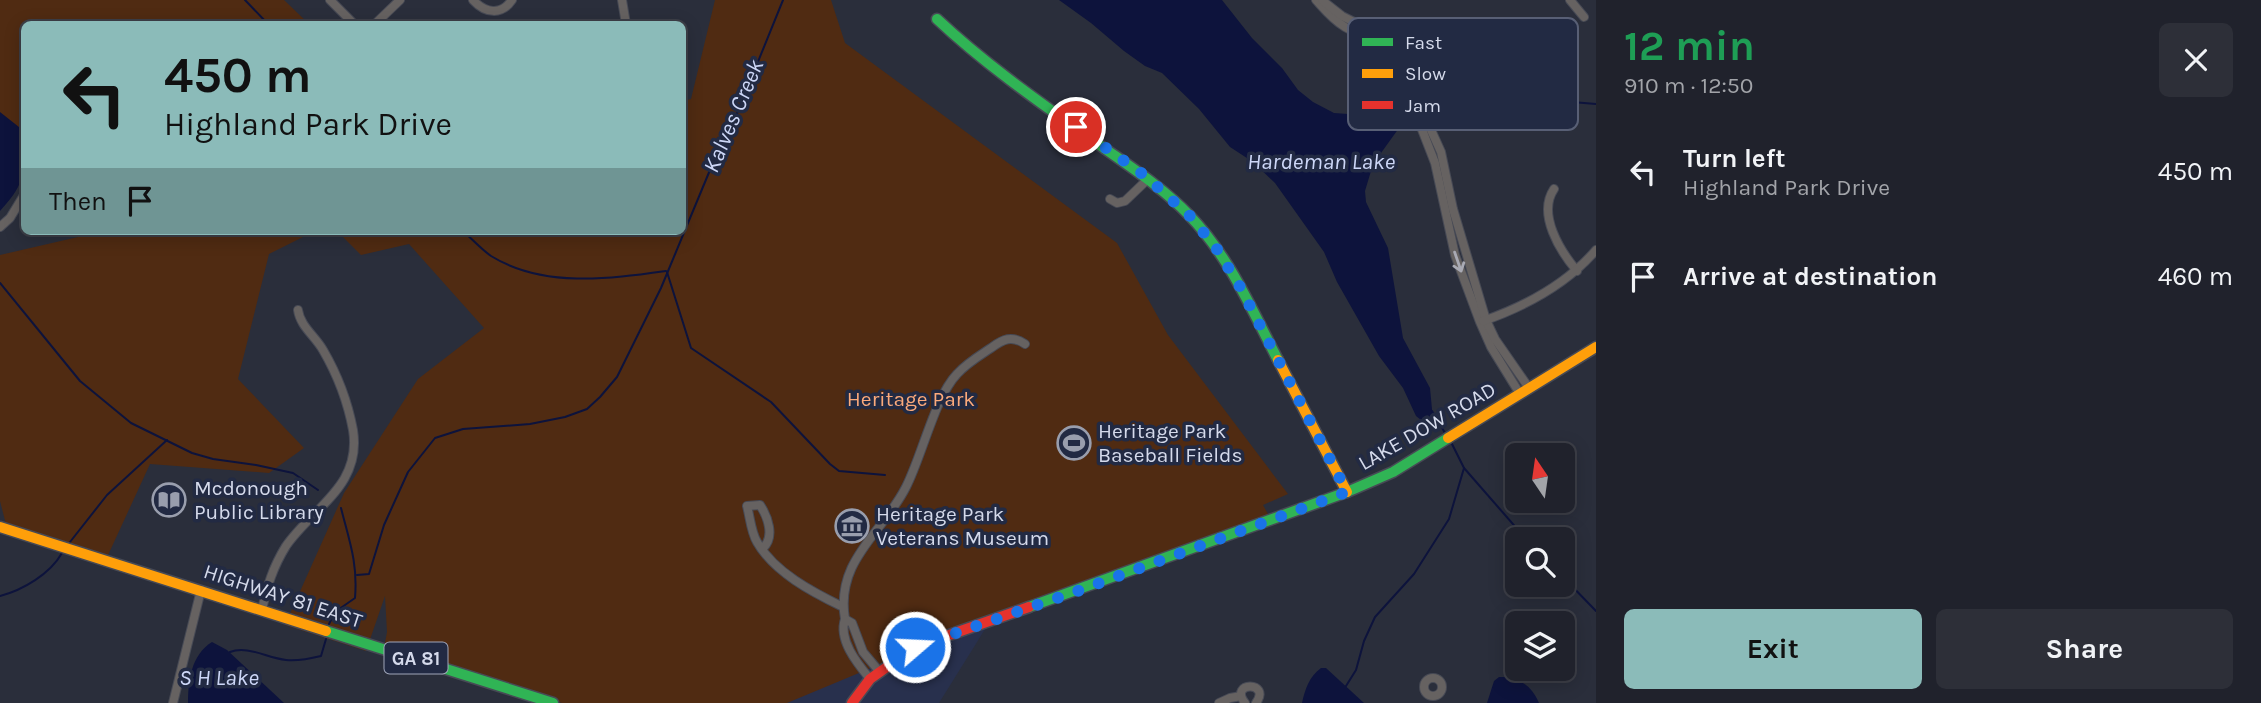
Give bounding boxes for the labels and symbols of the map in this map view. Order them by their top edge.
legend [1348,18,1578,130]
text: Fast [1405,32,1442,54]
water label: Kalves Creek [698,55,770,177]
text: Slow [1405,63,1446,85]
text: Jam [1405,95,1441,117]
pin [1046,97,1106,157]
water label: Hardeman Lake [1247,148,1395,175]
one-way arrow [1453,250,1465,272]
street label: LAKE DOW ROAD [1354,377,1500,475]
park label: Heritage Park [847,387,975,411]
place label: Heritage Park Baseball Fields [1098,419,1243,467]
sports icon: Heritage Park Baseball Fields [1055,424,1093,462]
north arrow [1505,443,1575,513]
place label: Mcdonough Public Library [194,476,324,524]
library icon: Mcdonough Public Library [150,481,188,519]
place label: Heritage Park Veterans Museum [876,502,1049,550]
museum icon: Heritage Park Veterans Museum [833,507,871,545]
street label: HIGHWAY 81 EAST [201,559,366,633]
position arrow [878,610,952,684]
road number: GA 81 [384,642,448,674]
water label: S H Lake [179,664,259,691]

